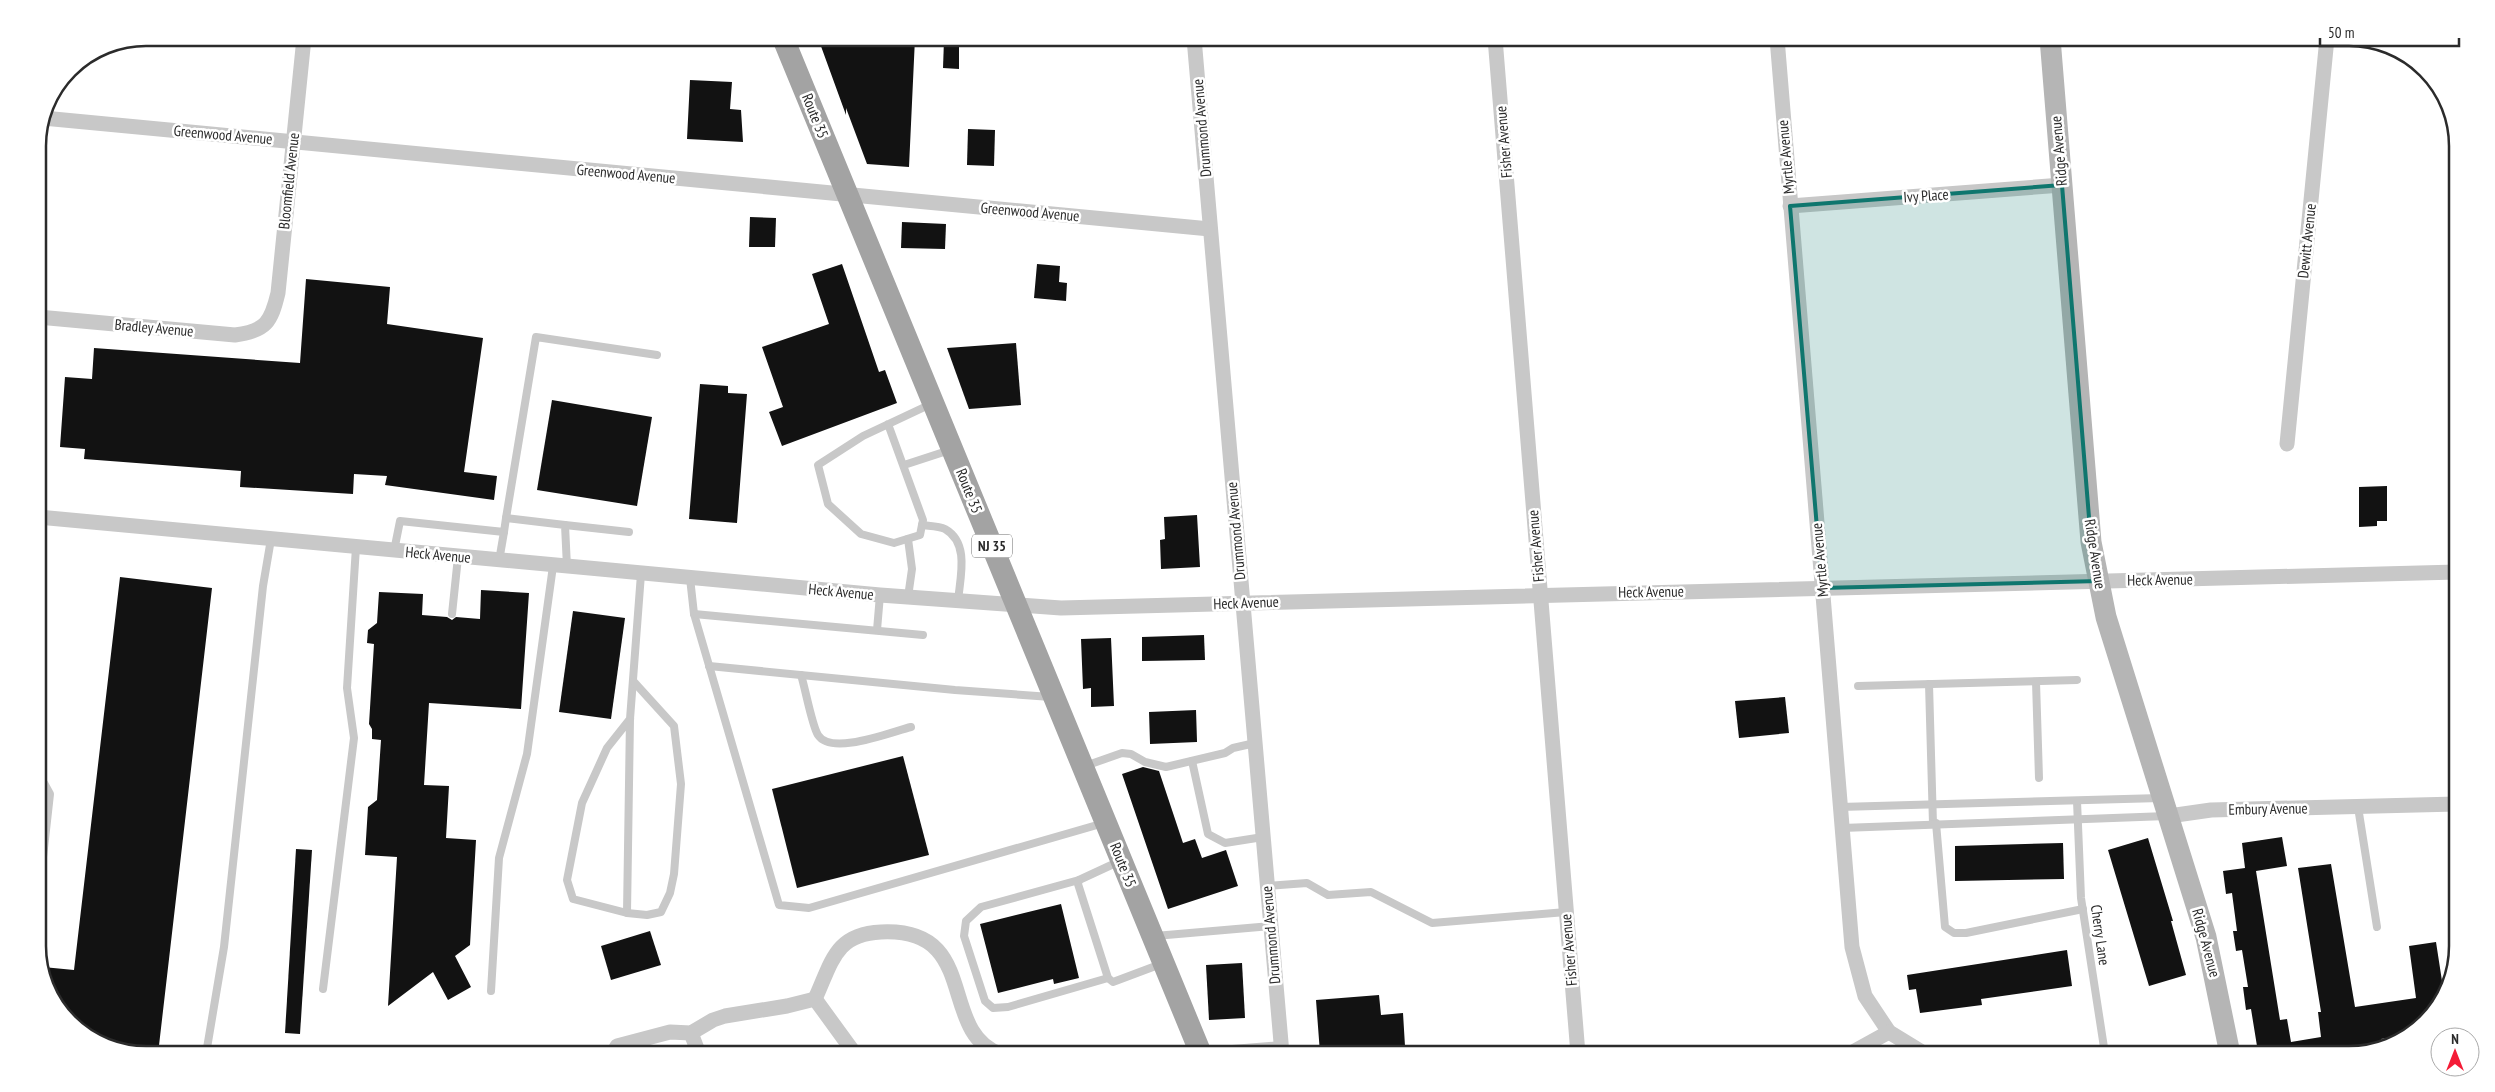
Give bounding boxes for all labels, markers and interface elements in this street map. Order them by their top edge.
scale bar [2320,15,2459,47]
text: 50 m [2328,23,2354,42]
street label: Drummond Avenue [1188,78,1215,178]
street label: Route 35 [798,91,833,141]
street label: Fisher Avenue [1491,105,1516,179]
street label: Ridge Avenue [2046,115,2071,187]
street label: Myrtle Avenue [1773,119,1798,195]
street label: Greenwood Avenue [173,121,273,148]
street label: Bloomfield Avenue [274,132,303,230]
street label: Greenwood Avenue [576,160,676,187]
street label: Ivy Place [1903,184,1949,207]
street label: Greenwood Avenue [980,198,1080,225]
street label: Dewitt Avenue [2293,203,2320,279]
street label: Bradley Avenue [114,315,194,340]
street label: Route 35 [952,466,987,516]
street label: Drummond Avenue [1222,481,1249,581]
street label: Fisher Avenue [1523,509,1548,583]
street label: Ridge Avenue [2081,518,2110,590]
street label: Myrtle Avenue [1807,522,1832,598]
road number: NJ 35 [972,534,1012,558]
street label: Heck Avenue [405,542,472,567]
street label: Heck Avenue [2127,569,2193,590]
street label: Heck Avenue [808,579,875,604]
street label: Heck Avenue [1618,581,1684,602]
street label: Heck Avenue [1213,592,1279,613]
street label: Embury Avenue [2228,798,2308,819]
street label: Route 35 [1106,840,1141,890]
street label: Drummond Avenue [1257,885,1284,985]
street label: Cherry Lane [2087,903,2114,966]
street label: Ridge Avenue [2188,906,2225,979]
street label: Fisher Avenue [1556,913,1581,987]
north arrow [2430,1027,2480,1077]
text: N [2451,1030,2459,1048]

